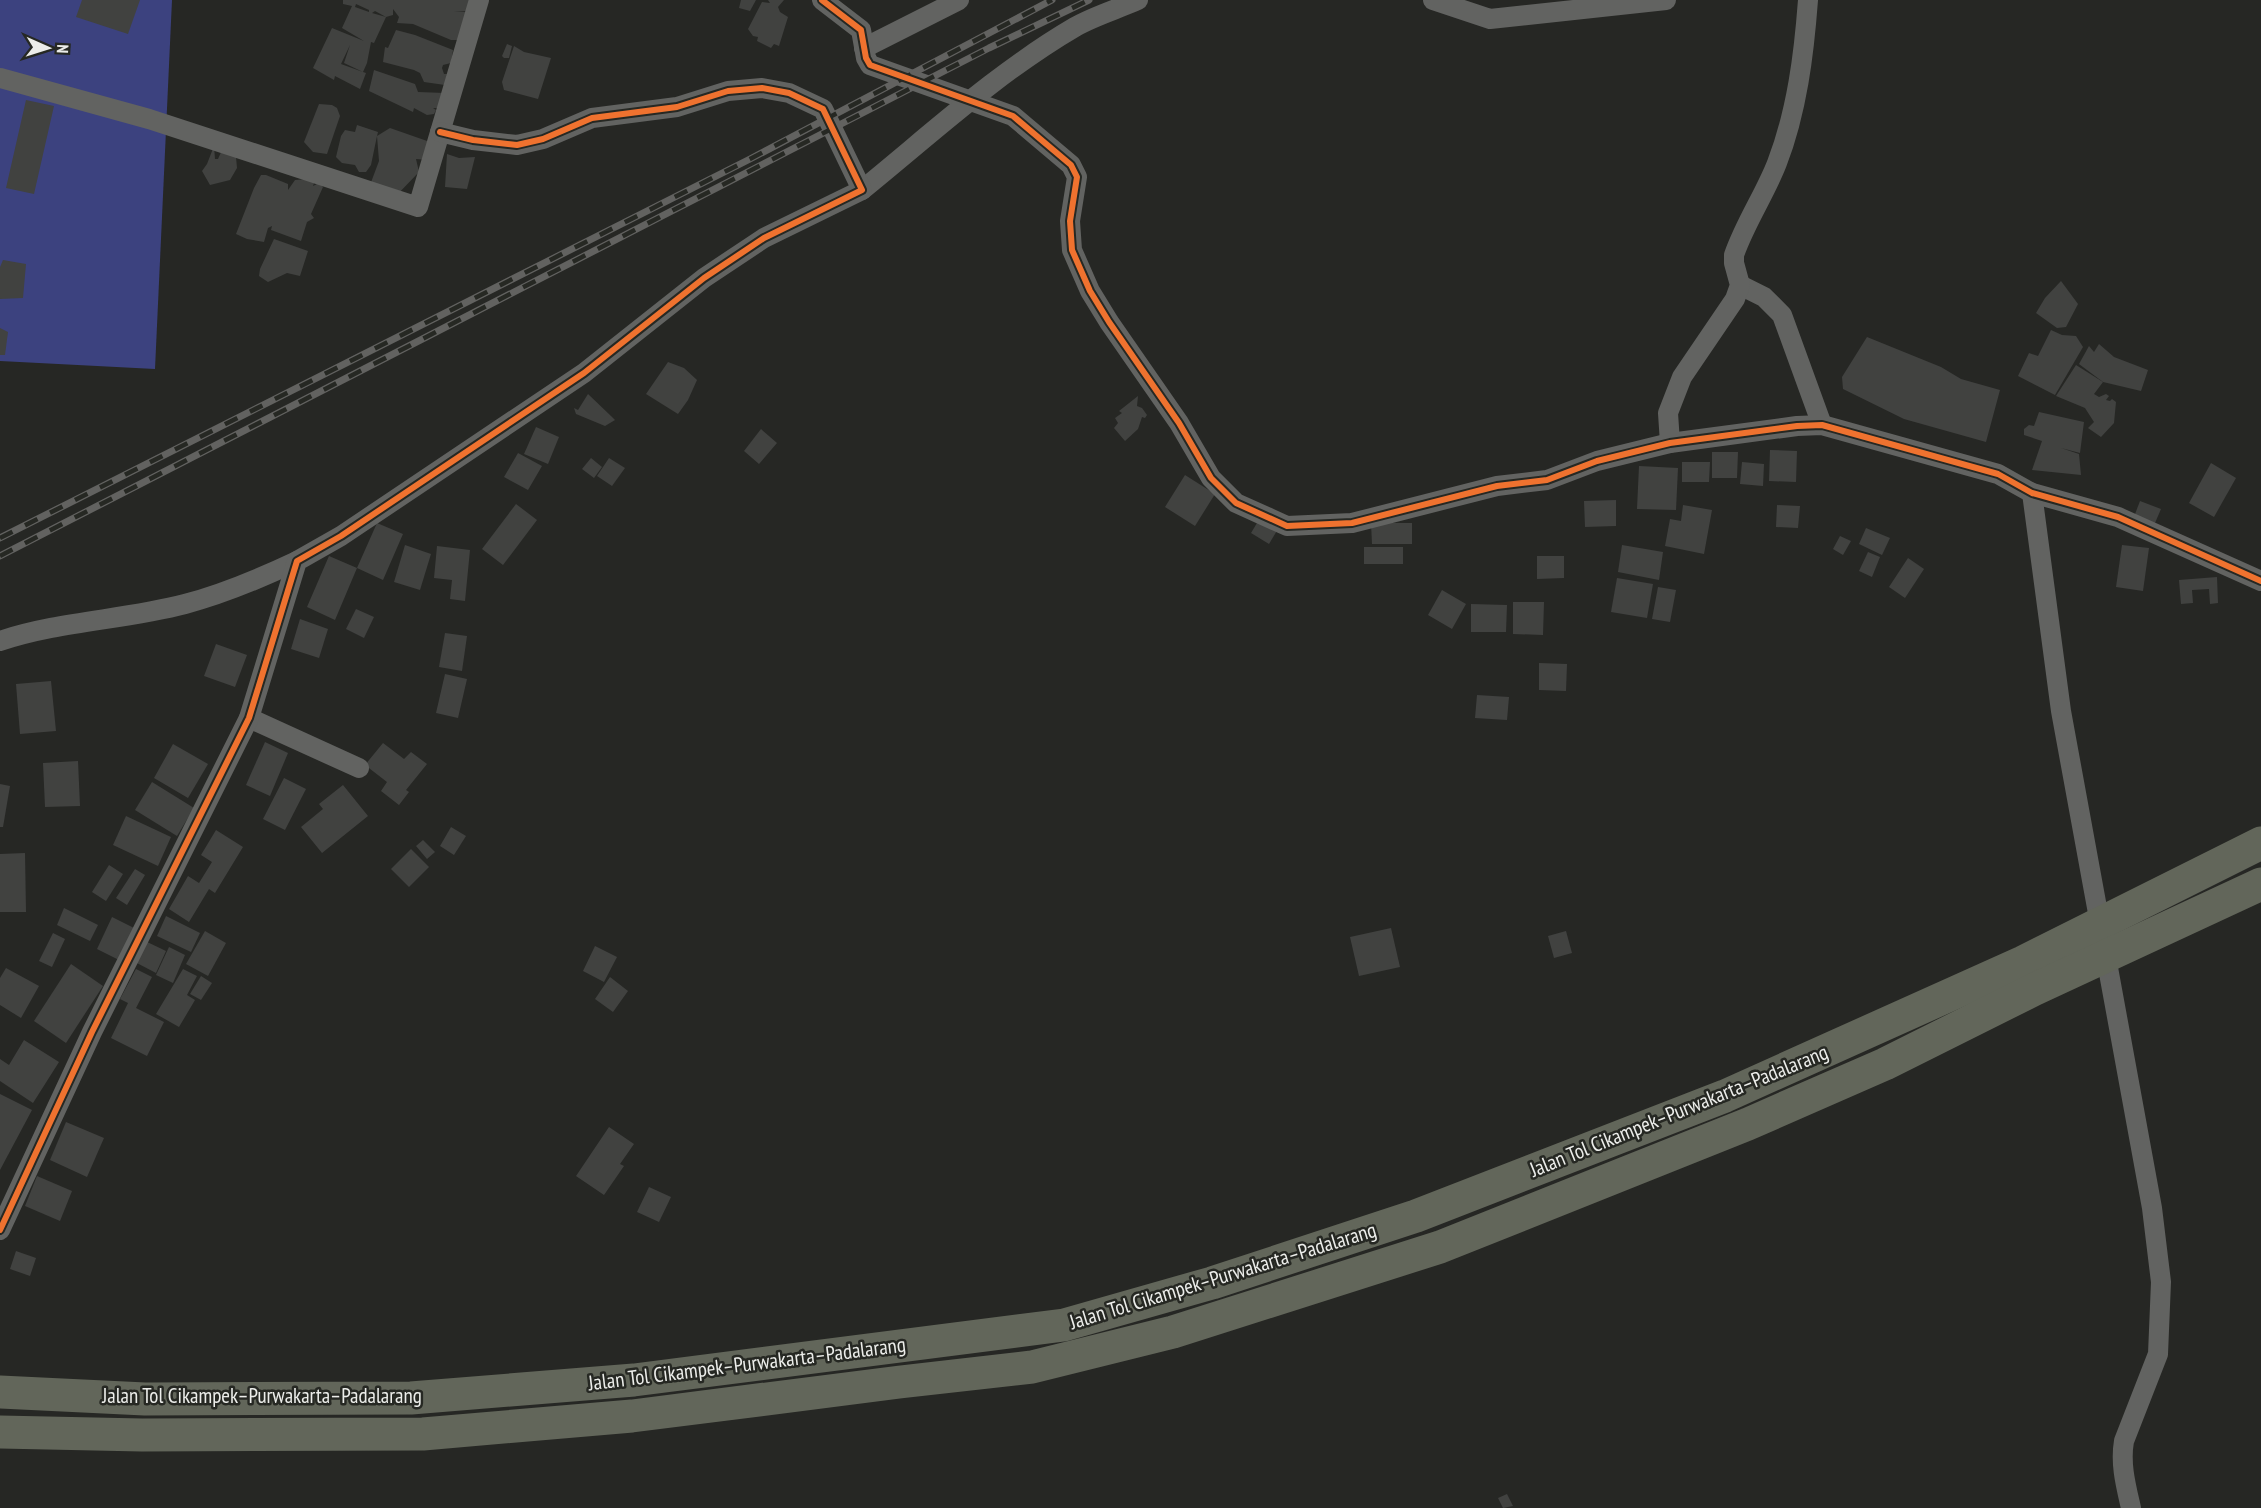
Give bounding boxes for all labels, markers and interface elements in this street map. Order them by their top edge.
north arrow [18,18,78,78]
text: N [53,44,73,54]
street label: Jalan Tol Cikampek–Purwakarta–Padalarang [1525,1038,1832,1183]
street label: Jalan Tol Cikampek–Purwakarta–Padalarang [1065,1216,1380,1335]
street label: Jalan Tol Cikampek–Purwakarta–Padalarang [586,1331,907,1396]
street label: Jalan Tol Cikampek–Purwakarta–Padalarang [101,1382,422,1409]

